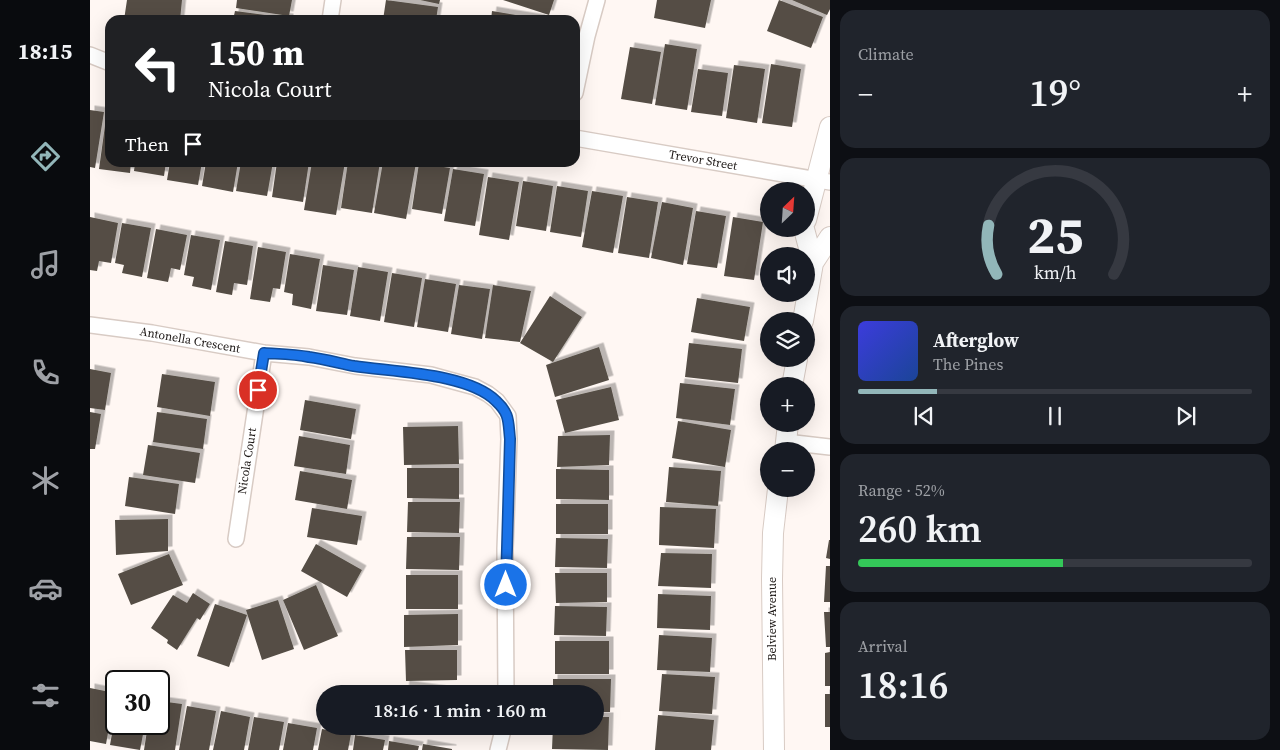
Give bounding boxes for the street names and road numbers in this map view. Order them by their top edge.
street label: Trevor Street [668,146,739,174]
street label: Antonella Crescent [138,323,242,357]
street label: Nicola Court [234,426,260,496]
street label: Belview Avenue [764,577,780,661]

